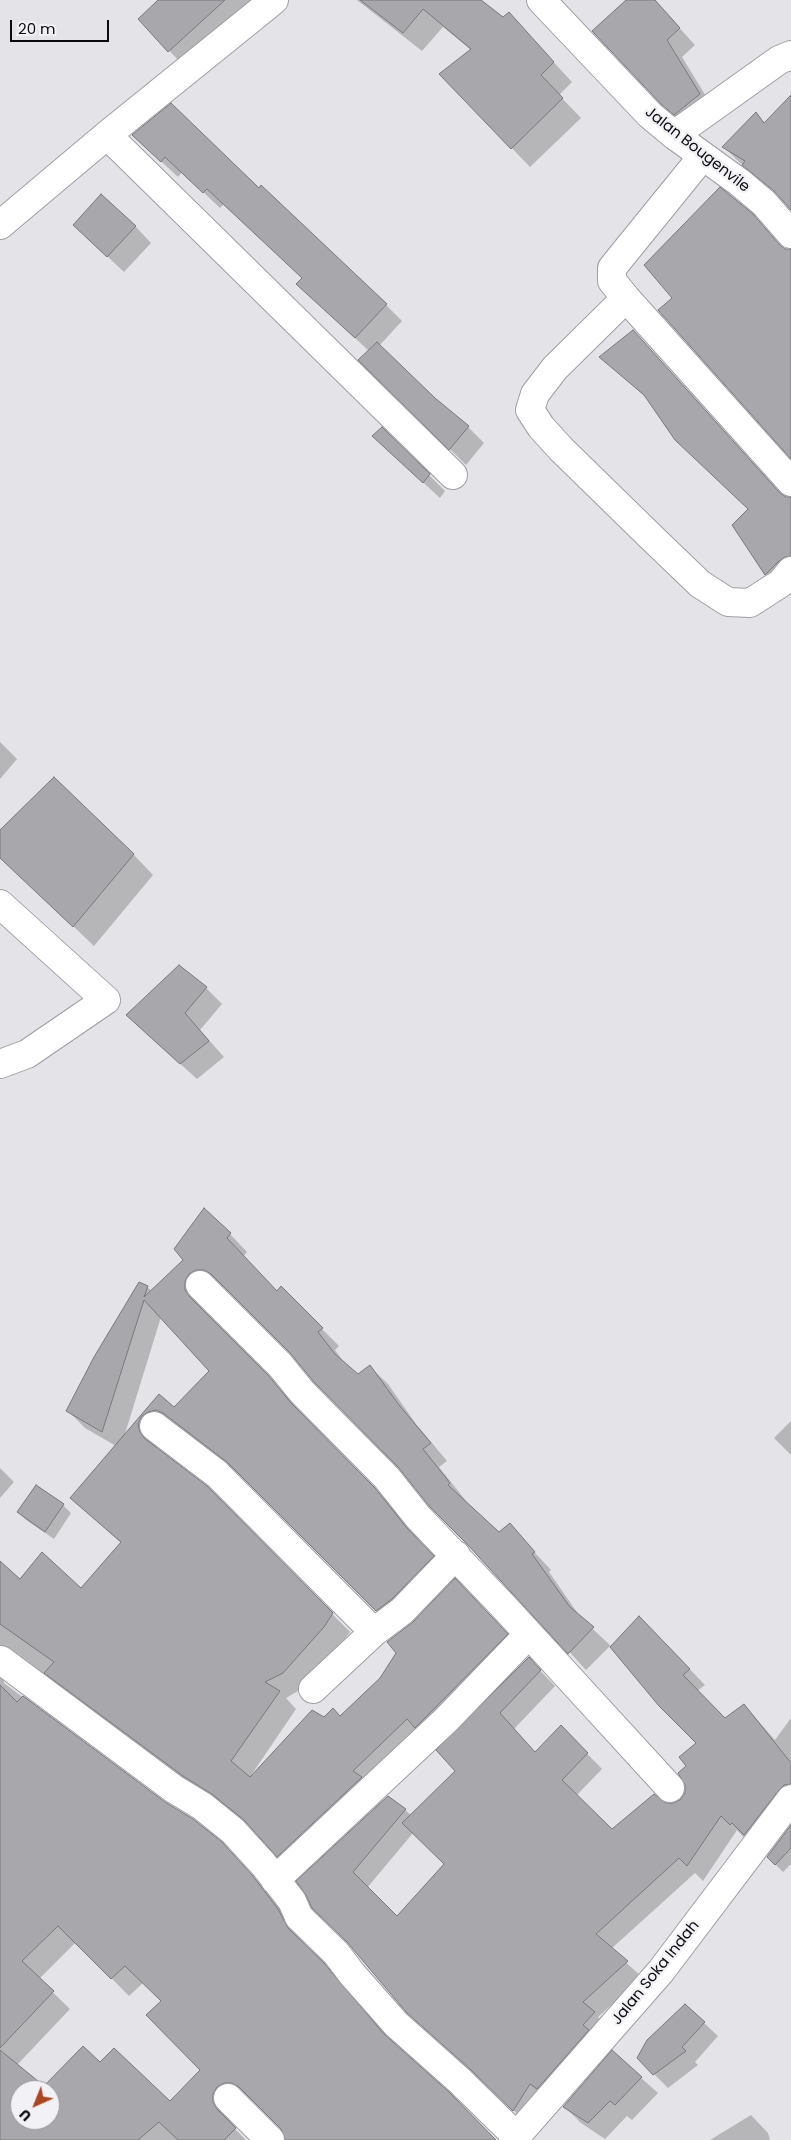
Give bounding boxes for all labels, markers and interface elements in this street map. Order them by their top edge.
scale bar [12,10,111,42]
text: 20 m [18,18,56,39]
street label: Jalan Bougenvile [641,103,753,197]
street label: Jalan Soka Indah [608,1917,704,2029]
north arrow [10,2080,60,2130]
text: U [15,2104,36,2126]

